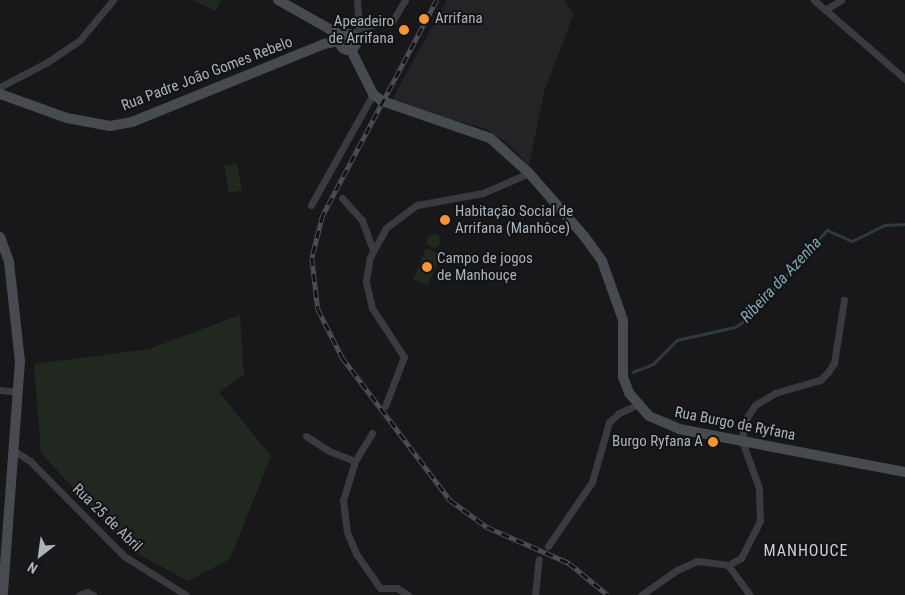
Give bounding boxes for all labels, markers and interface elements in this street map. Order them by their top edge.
place label: Arrifana [435,10,483,28]
place label: Apeadeiro de Arrifana [328,12,394,47]
marker: Arrifana [417,12,431,26]
marker: Apeadeiro de Arrifana [398,24,410,36]
street label: Rua Padre João Gomes Rebelo [119,33,295,115]
place label: Habitação Social de Arrifana (Manhôce) [455,202,573,237]
marker: Habitação Social de Arrifana (Manhôce) [439,214,451,226]
water label: Ribeira da Azenha [736,233,826,327]
place label: Campo de jogos de Manhouçe [437,249,533,284]
marker: Campo de jogos de Manhouçe [421,261,433,273]
street label: Rua Burgo de Ryfana [673,403,797,445]
place label: Burgo Ryfana A [612,433,703,451]
marker: Burgo Ryfana A [707,436,719,448]
street label: Rua 25 de Abril [69,480,145,556]
north arrow [15,530,65,580]
district label: MANHOUCE [763,541,849,561]
text: N [25,559,40,577]

